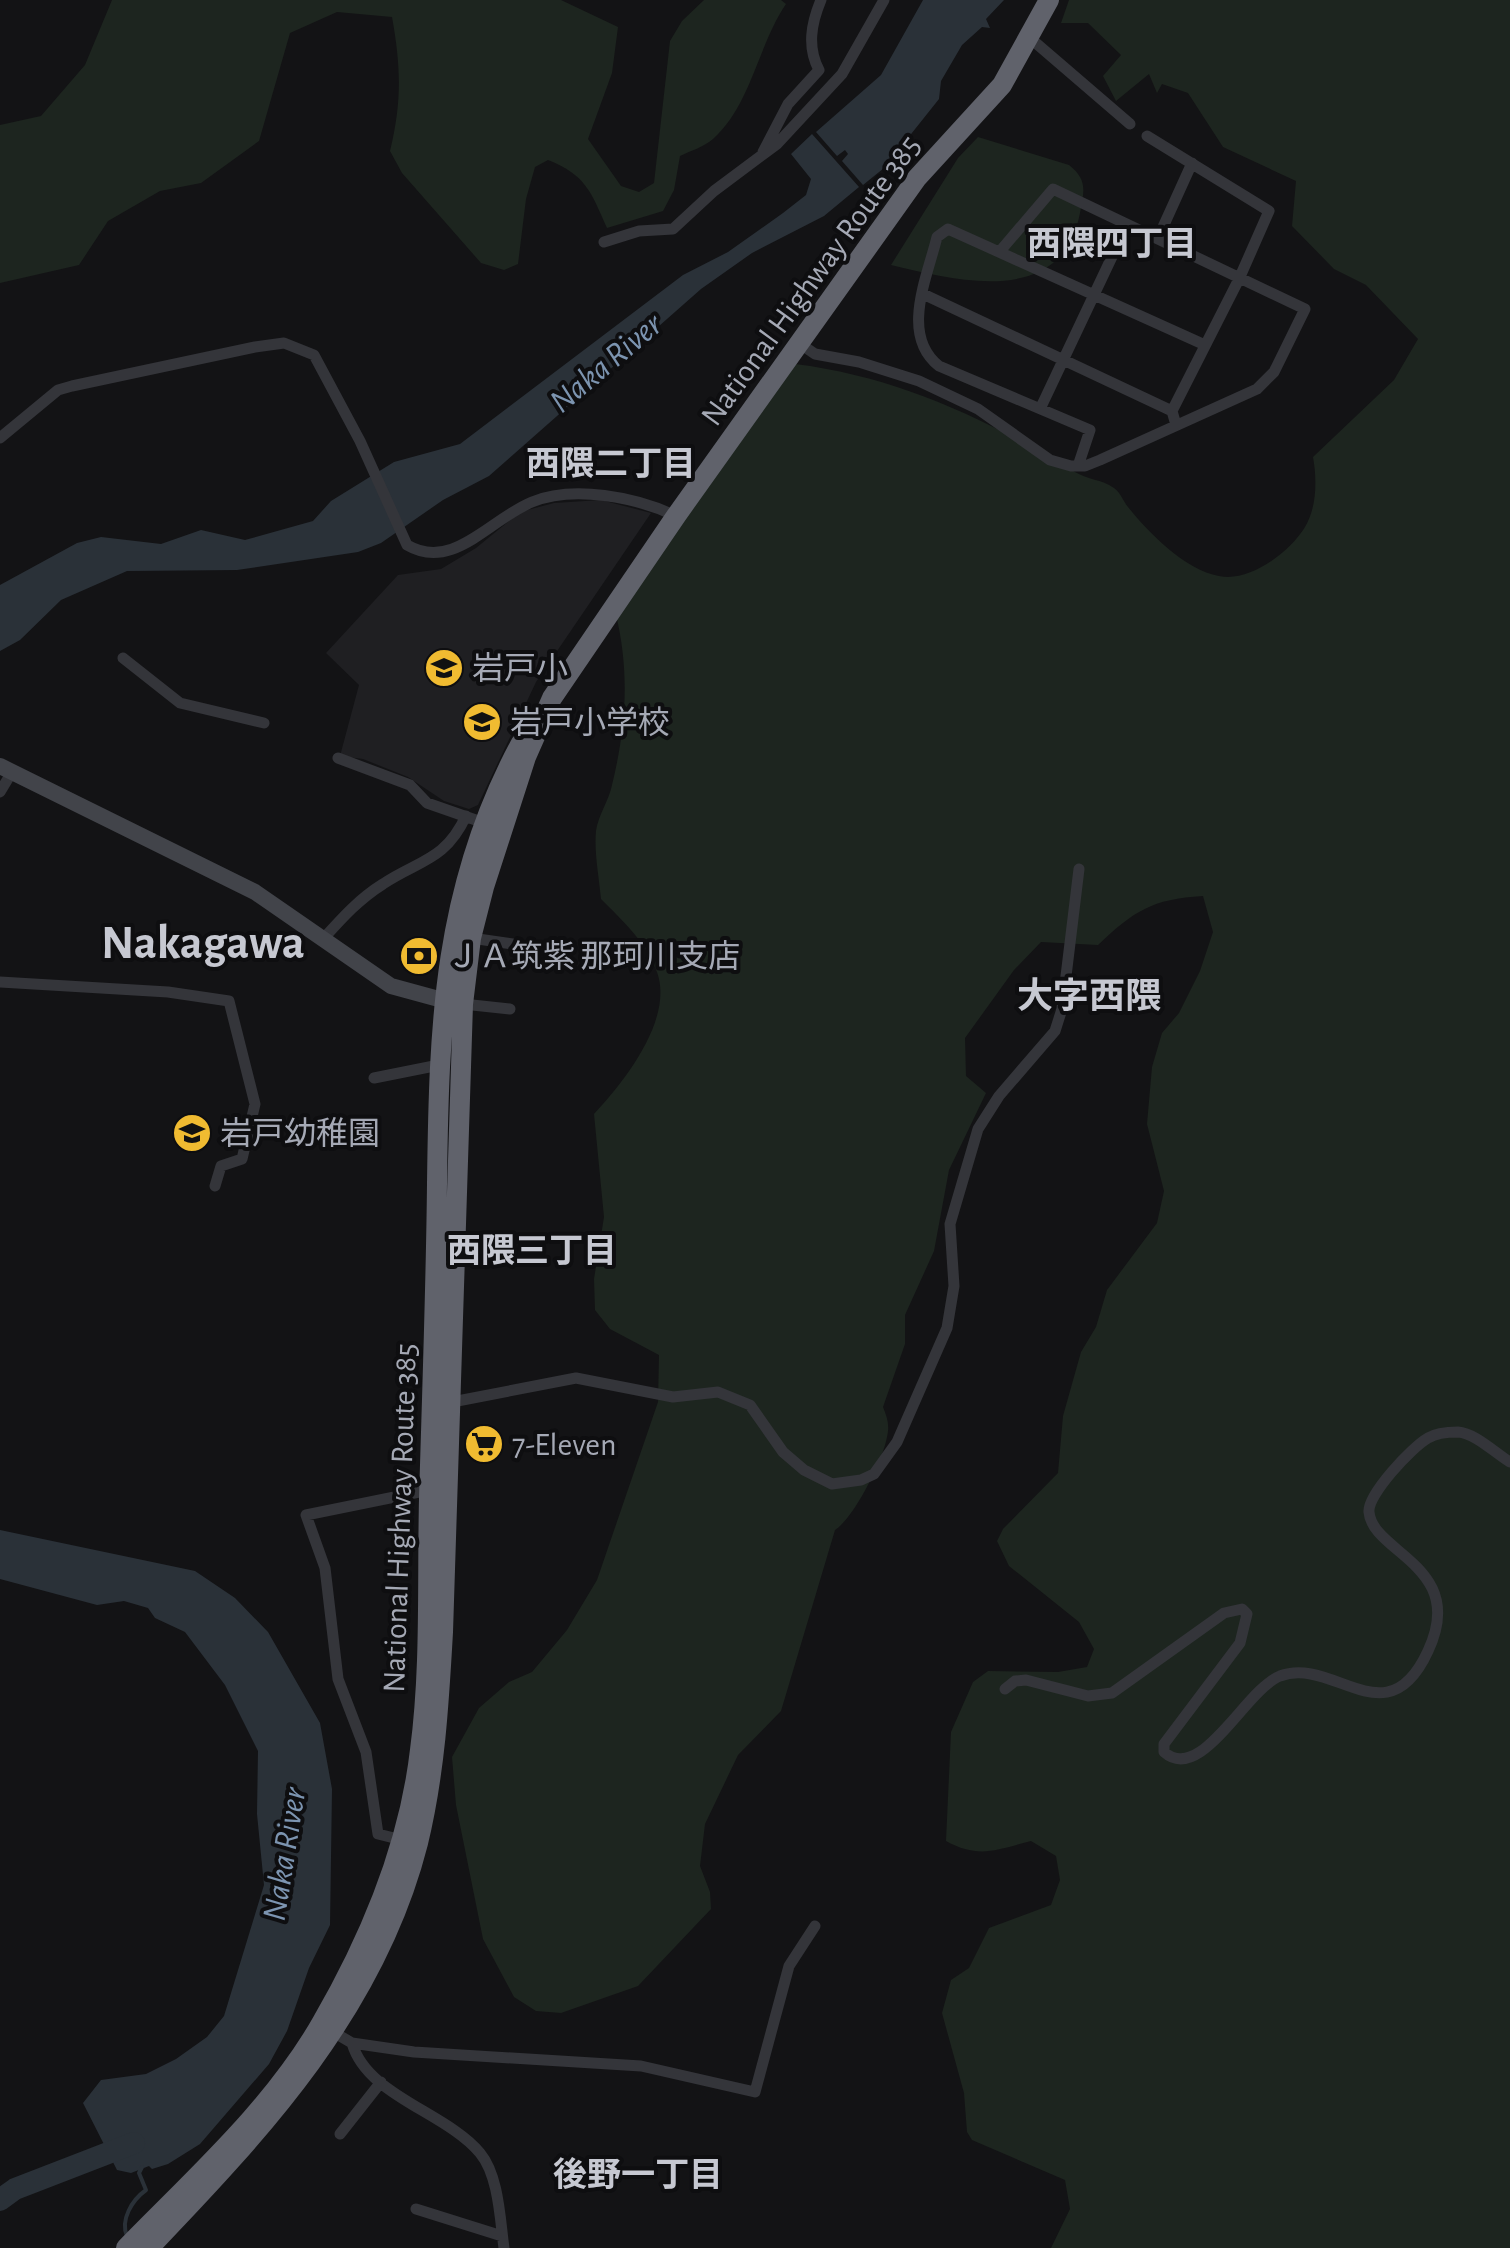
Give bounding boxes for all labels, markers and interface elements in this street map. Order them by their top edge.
street label: National Highway Route 385 [695,130,927,431]
district label: 西隈四丁目 [1027,227,1197,262]
water label: Naka River [544,307,669,420]
district label: 西隈二丁目 [526,447,696,482]
school or university icon: 岩戸小 [423,647,465,689]
place label: 岩戸小 [472,652,568,685]
school or university icon: 岩戸小学校 [461,701,503,743]
place label: 岩戸小学校 [510,706,670,739]
district label: Nakagawa [101,920,305,968]
bank icon: ＪＡ筑紫 那珂川支店 [398,935,440,977]
place label: ＪＡ筑紫 那珂川支店 [447,939,740,973]
district label: 大字西隈 [1017,977,1161,1015]
school or university icon: 岩戸幼稚園 [171,1112,213,1154]
place label: 岩戸幼稚園 [220,1117,380,1150]
district label: 西隈三丁目 [447,1234,617,1269]
street label: National Highway Route 385 [378,1343,422,1693]
supermarket icon: 7-Eleven [463,1423,505,1465]
place label: 7-Eleven [512,1429,617,1461]
water label: Naka River [258,1784,312,1923]
district label: 後野一丁目 [553,2157,723,2193]

